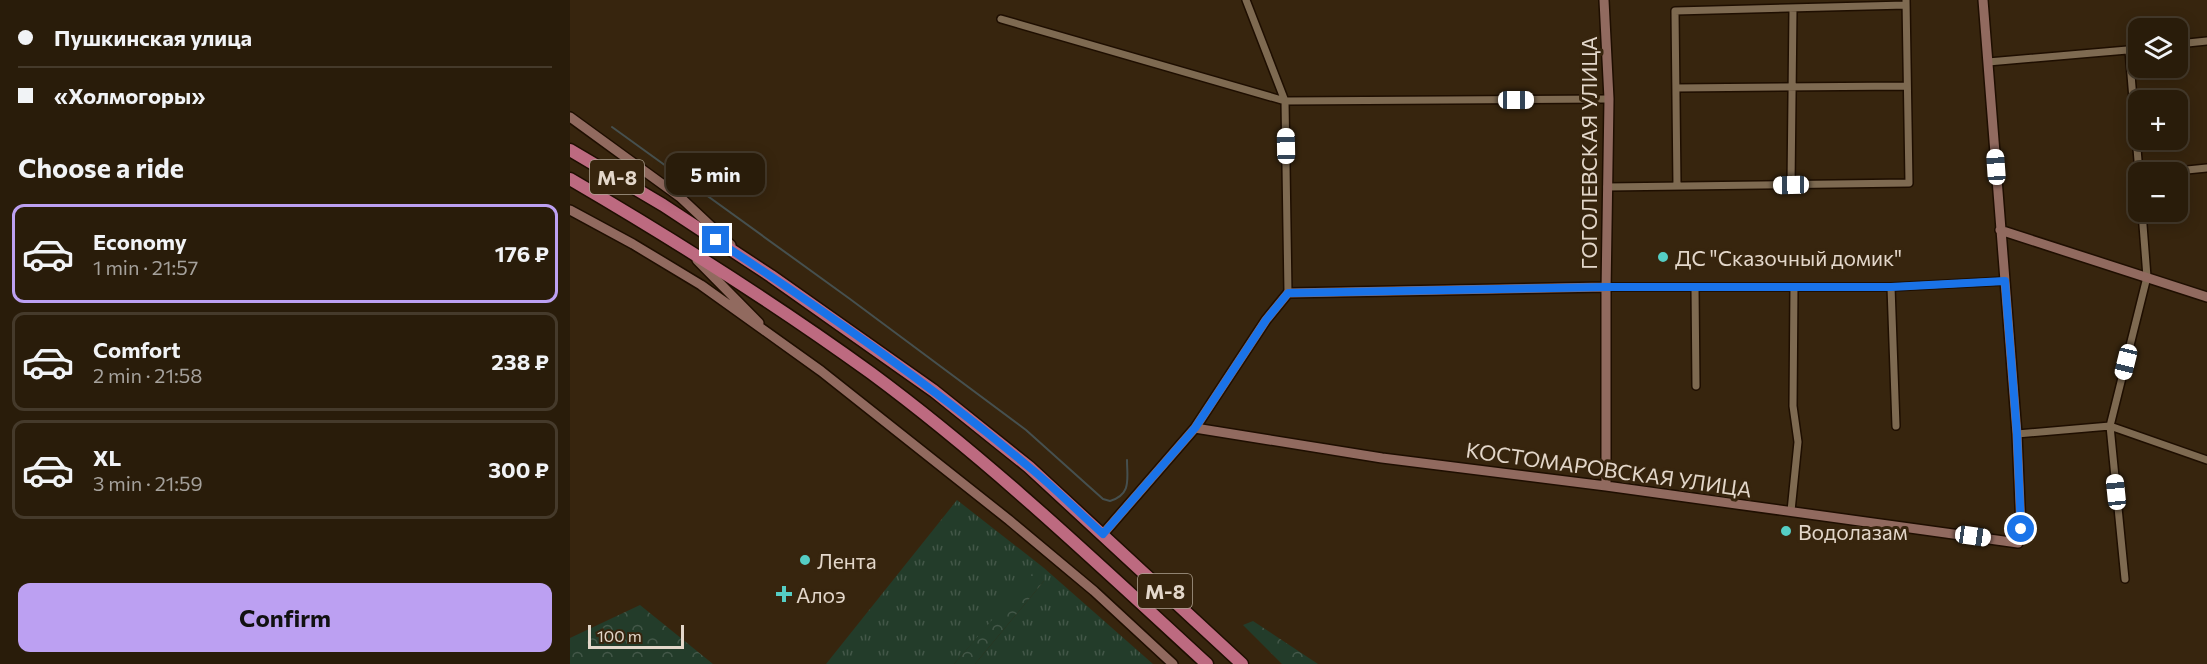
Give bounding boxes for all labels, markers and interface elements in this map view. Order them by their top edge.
map controls [2128,18,2188,222]
button: layers [2128,18,2188,78]
text: Пушкинская улица [54,24,252,51]
street label: ГОГОЛЕВСКАЯ УЛИЦА [1576,36,1601,270]
text: «Холмогоры» [54,82,205,109]
button: + [2128,90,2188,150]
car [1498,91,1534,109]
car [1277,128,1295,164]
car [1986,148,2006,186]
text: Choose a ride [18,151,184,184]
callout: 5 min [666,153,765,195]
road number: М-8 [590,160,644,194]
text: 5 min [690,162,741,186]
button: − [2128,162,2188,222]
car [1773,176,1809,194]
route end [702,226,729,253]
icon: car [21,227,75,281]
text: Economy [93,228,187,255]
text: 176 ₽ [495,240,549,267]
place label: ДС "Сказочный домик" [1675,245,1902,270]
marker: ДС "Сказочный домик" [1656,250,1670,264]
text: 1 min · 21:57 [93,255,198,279]
icon: car [21,335,75,389]
text: Comfort [93,336,181,363]
car [2113,342,2139,382]
text: 238 ₽ [491,348,549,375]
text: 2 min · 21:58 [93,363,202,387]
street label: КОСТОМАРОВСКАЯ УЛИЦА [1464,437,1754,501]
icon: car [21,443,75,497]
text: XL [93,444,121,471]
text: 300 ₽ [488,456,549,483]
text: 3 min · 21:59 [93,471,203,495]
car [2105,473,2127,511]
route start [2007,515,2034,542]
place label: Водолазам [1798,519,1908,544]
marker: Водолазам [1779,524,1793,538]
car [1954,525,1992,547]
place label: Лента [817,548,877,573]
marker: Лента [798,553,812,567]
road number: М-8 [1138,574,1192,608]
place label: Алоэ [796,582,846,607]
button: Confirm [18,583,552,652]
marker: Алоэ [777,587,791,601]
scale bar [588,622,684,650]
text: 100 m [597,626,642,645]

